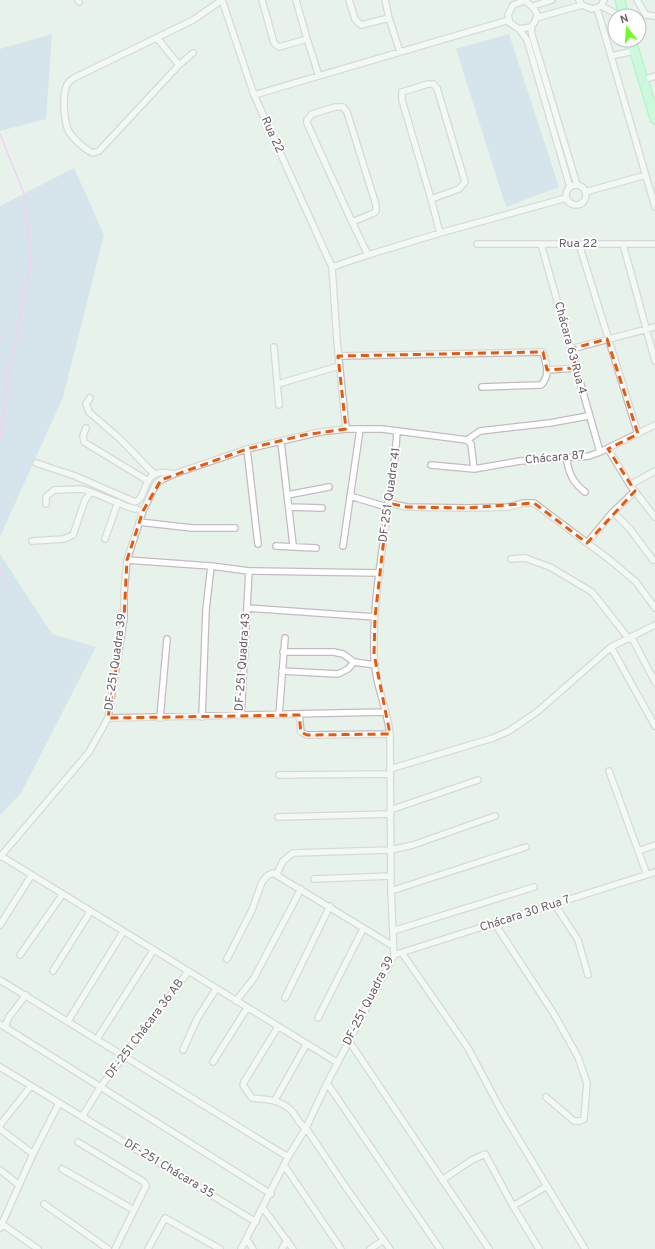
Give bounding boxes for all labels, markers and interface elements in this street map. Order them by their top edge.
north arrow [607,8,647,48]
text: N [619,12,630,27]
street label: Rua 22 [257,114,287,156]
street label: Rua 22 [559,236,597,252]
street label: Chácara 63 Rua 4 [550,300,590,396]
street label: DF-251 Quadra 41 [375,446,405,544]
street label: Chácara 87 [524,447,586,469]
street label: DF-251 Quadra 39 [101,612,131,712]
street label: DF-251 Quadra 43 [232,612,254,712]
street label: Chácara 30 Rua 7 [478,892,572,936]
street label: DF-251 Quadra 39 [340,954,398,1048]
street label: DF-251 Chácara 36 AB [102,976,188,1082]
street label: DF-251 Chácara 35 [121,1136,217,1202]

